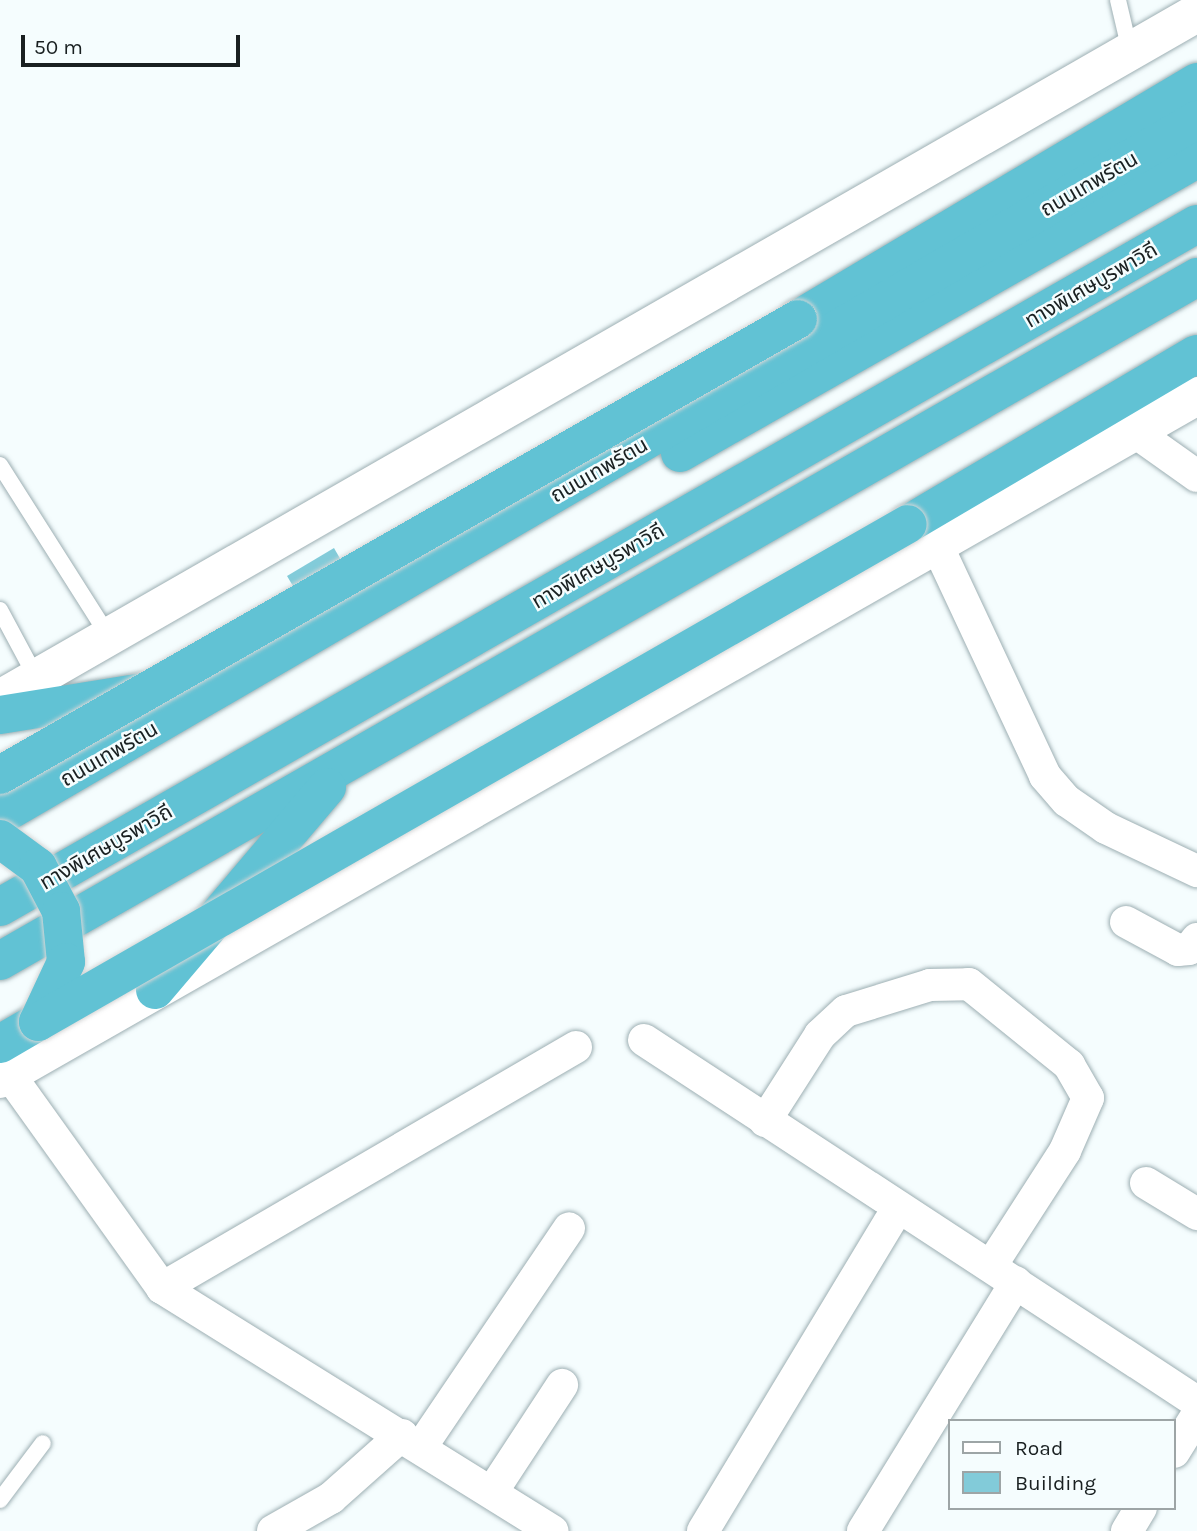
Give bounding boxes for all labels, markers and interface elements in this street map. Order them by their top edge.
scale bar [24,21,243,65]
text: 50 m [34,35,83,59]
street label: ถนนเทพรัตน [1036,146,1142,222]
street label: ทางพิเศษบูรพาวิถี [1020,237,1162,333]
street label: ถนนเทพรัตน [546,432,652,508]
street label: ทางพิเศษบูรพาวิถี [527,518,669,614]
street label: ถนนเทพรัตน [56,716,162,792]
street label: ทางพิเศษบูรพาวิถี [35,799,177,895]
legend [948,1419,1176,1510]
text: Road [1015,1436,1063,1460]
text: Building [1015,1471,1096,1495]

